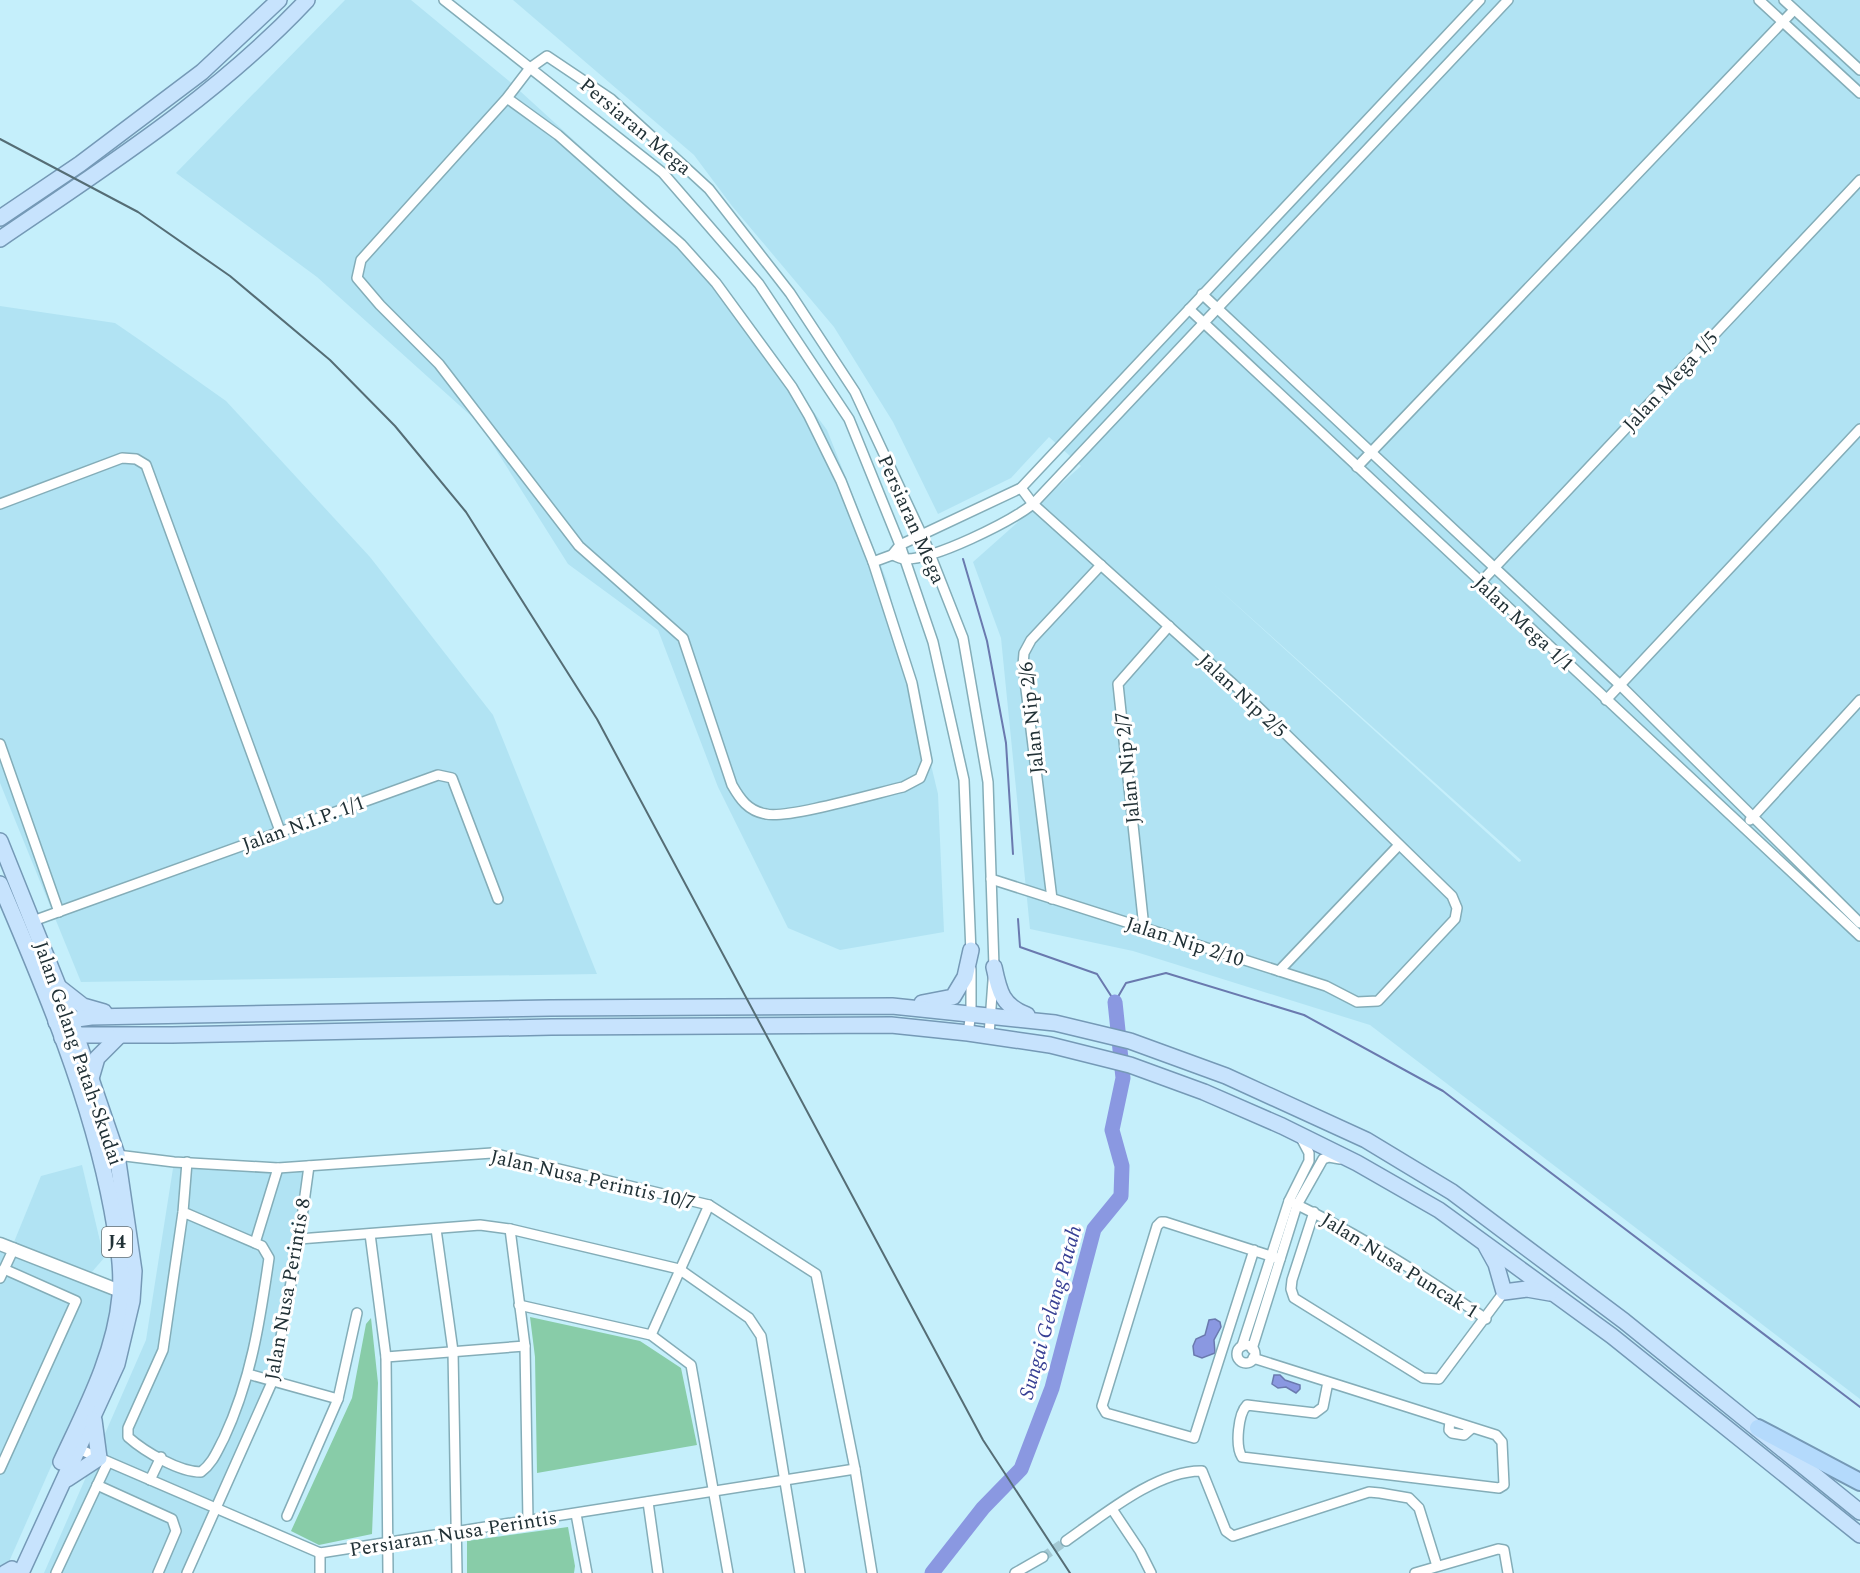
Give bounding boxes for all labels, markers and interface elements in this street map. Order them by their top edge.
street label: Persiaran Mega [573,71,698,183]
street label: Jalan Mega 1/5 [1616,324,1726,439]
street label: Persiaran Mega [869,450,953,589]
street label: Jalan Mega 1/1 [1466,569,1581,679]
street label: Jalan Nip 2/5 [1191,646,1294,745]
street label: Jalan Nip 2/6 [1011,660,1053,776]
street label: Jalan Nip 2/7 [1107,710,1149,826]
street label: Jalan N.I.P. 1/1 [238,788,369,860]
street label: Jalan Nip 2/10 [1122,909,1248,975]
street label: Jalan Gelang Patah-Skudai [26,937,131,1169]
street label: Jalan Nusa Perintis 10/7 [487,1142,698,1218]
street label: Jalan Nusa Perintis 8 [257,1196,319,1383]
street label: Jalan Nusa Puncak 1 [1315,1205,1484,1326]
water label: Sungai Gelang Patah [1011,1221,1091,1403]
road number: J4 [102,1227,132,1257]
street label: Persiaran Nusa Perintis [347,1503,559,1565]

